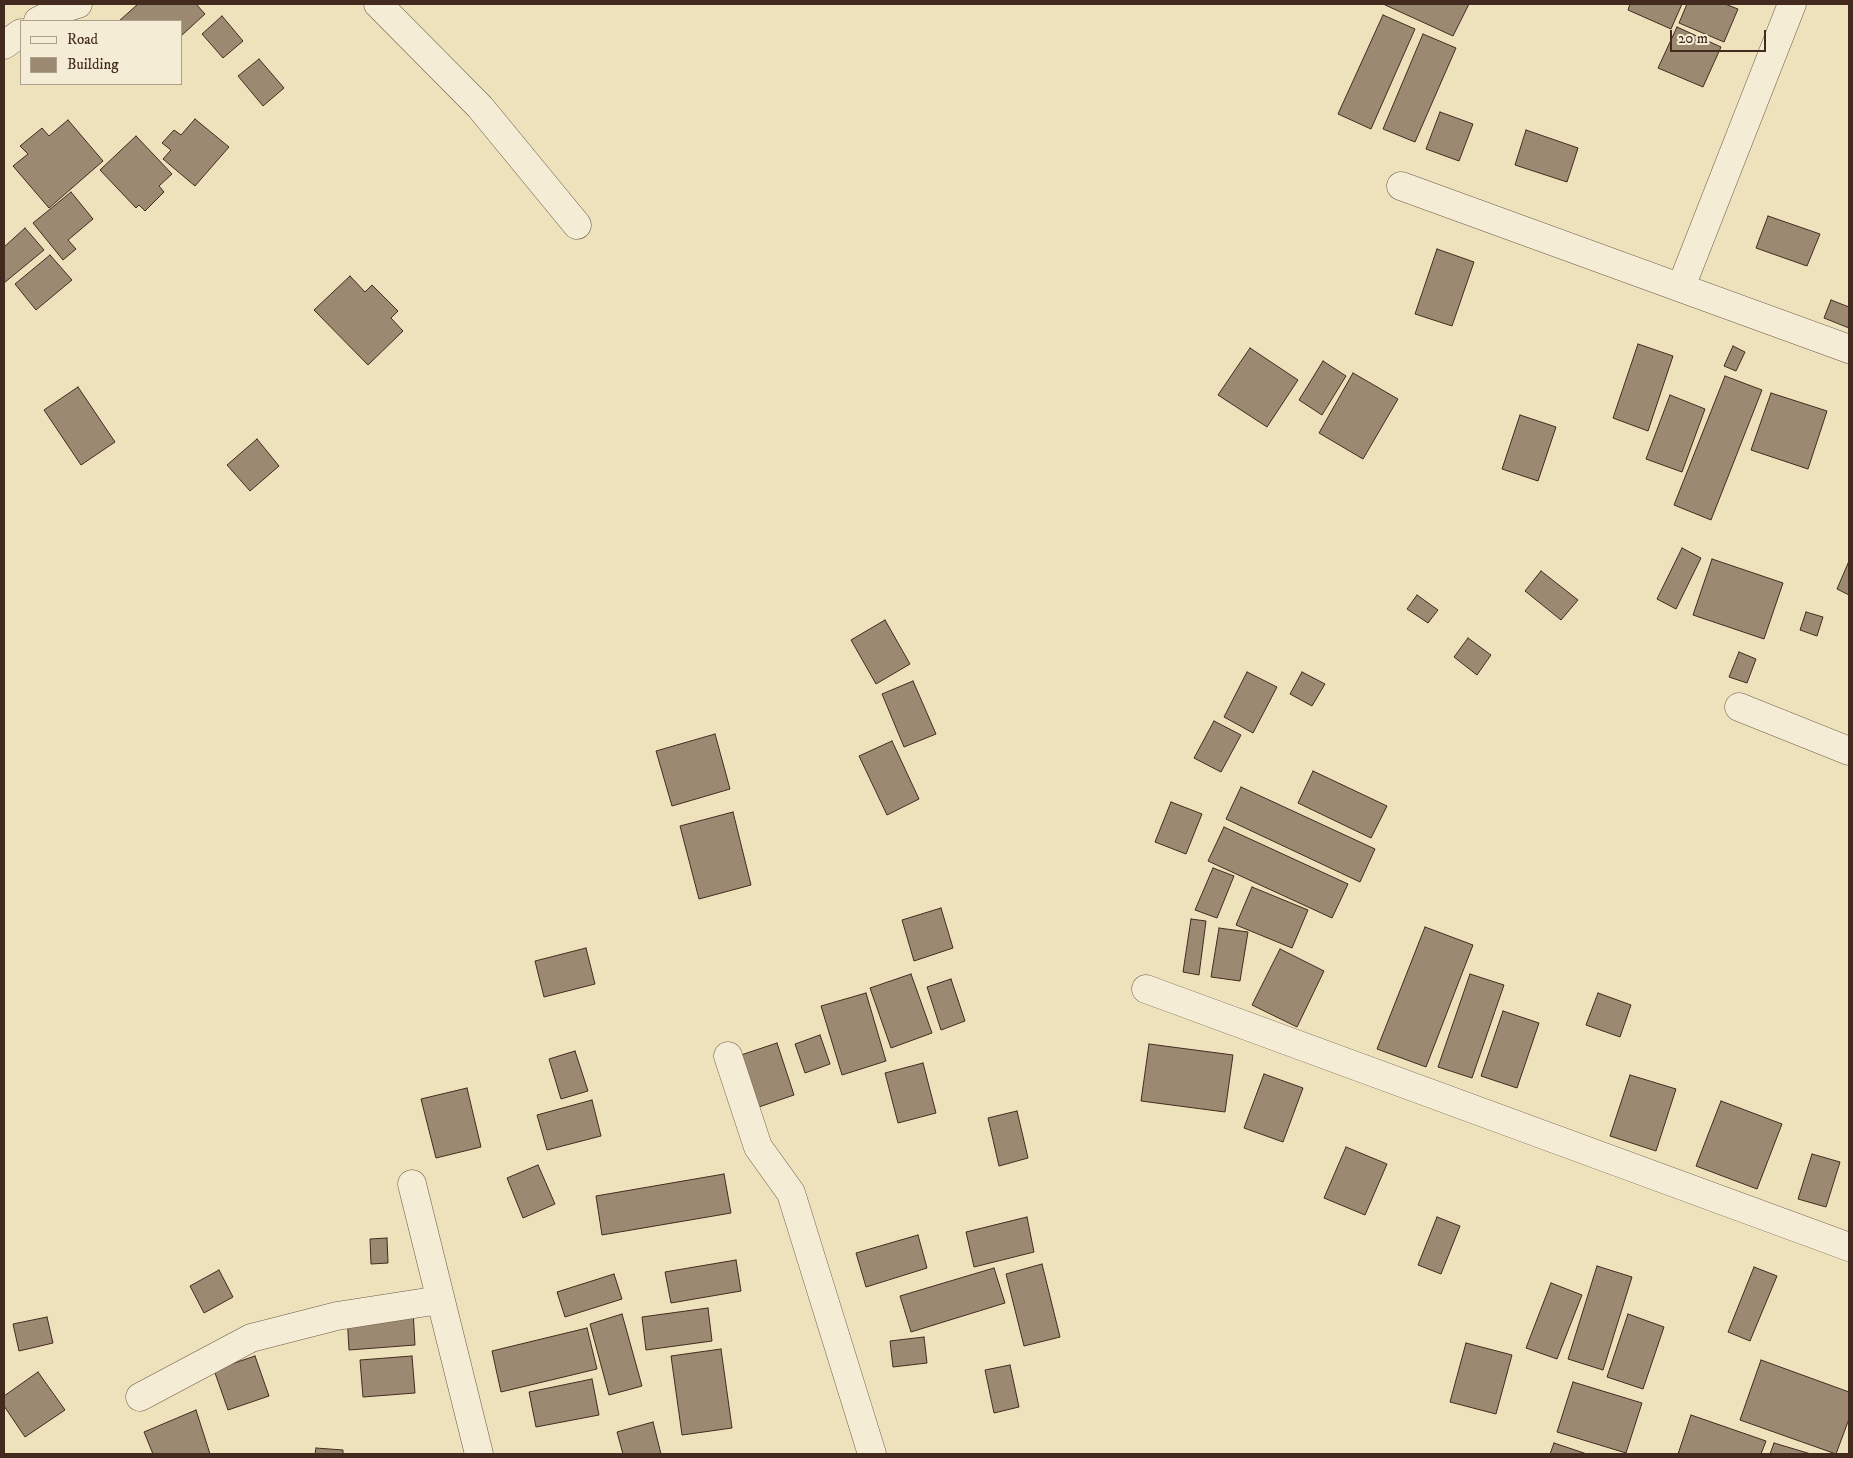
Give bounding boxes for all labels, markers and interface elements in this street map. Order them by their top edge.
legend [20,20,182,85]
scale bar [1673,20,1769,52]
text: 20 m [1678,29,1708,48]
text: Road [67,30,98,49]
text: Building [67,55,119,74]

